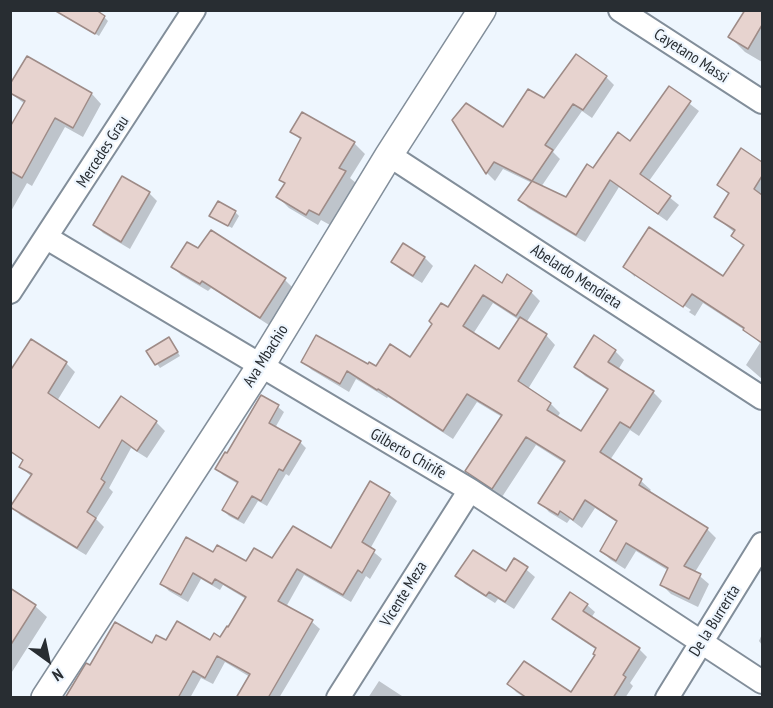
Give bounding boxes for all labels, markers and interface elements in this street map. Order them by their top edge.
street label: Cayetano Massi [650,25,732,87]
street label: Mercedes Grau [73,113,133,191]
street label: Abelardo Mendieta [527,240,625,314]
street label: Ava Mbachio [239,321,293,391]
street label: Gilberto Chirife [367,425,449,483]
street label: Vicente Meza [377,558,431,630]
street label: De la Burrerita [686,582,744,660]
north arrow [18,630,78,690]
text: N [49,664,67,686]

